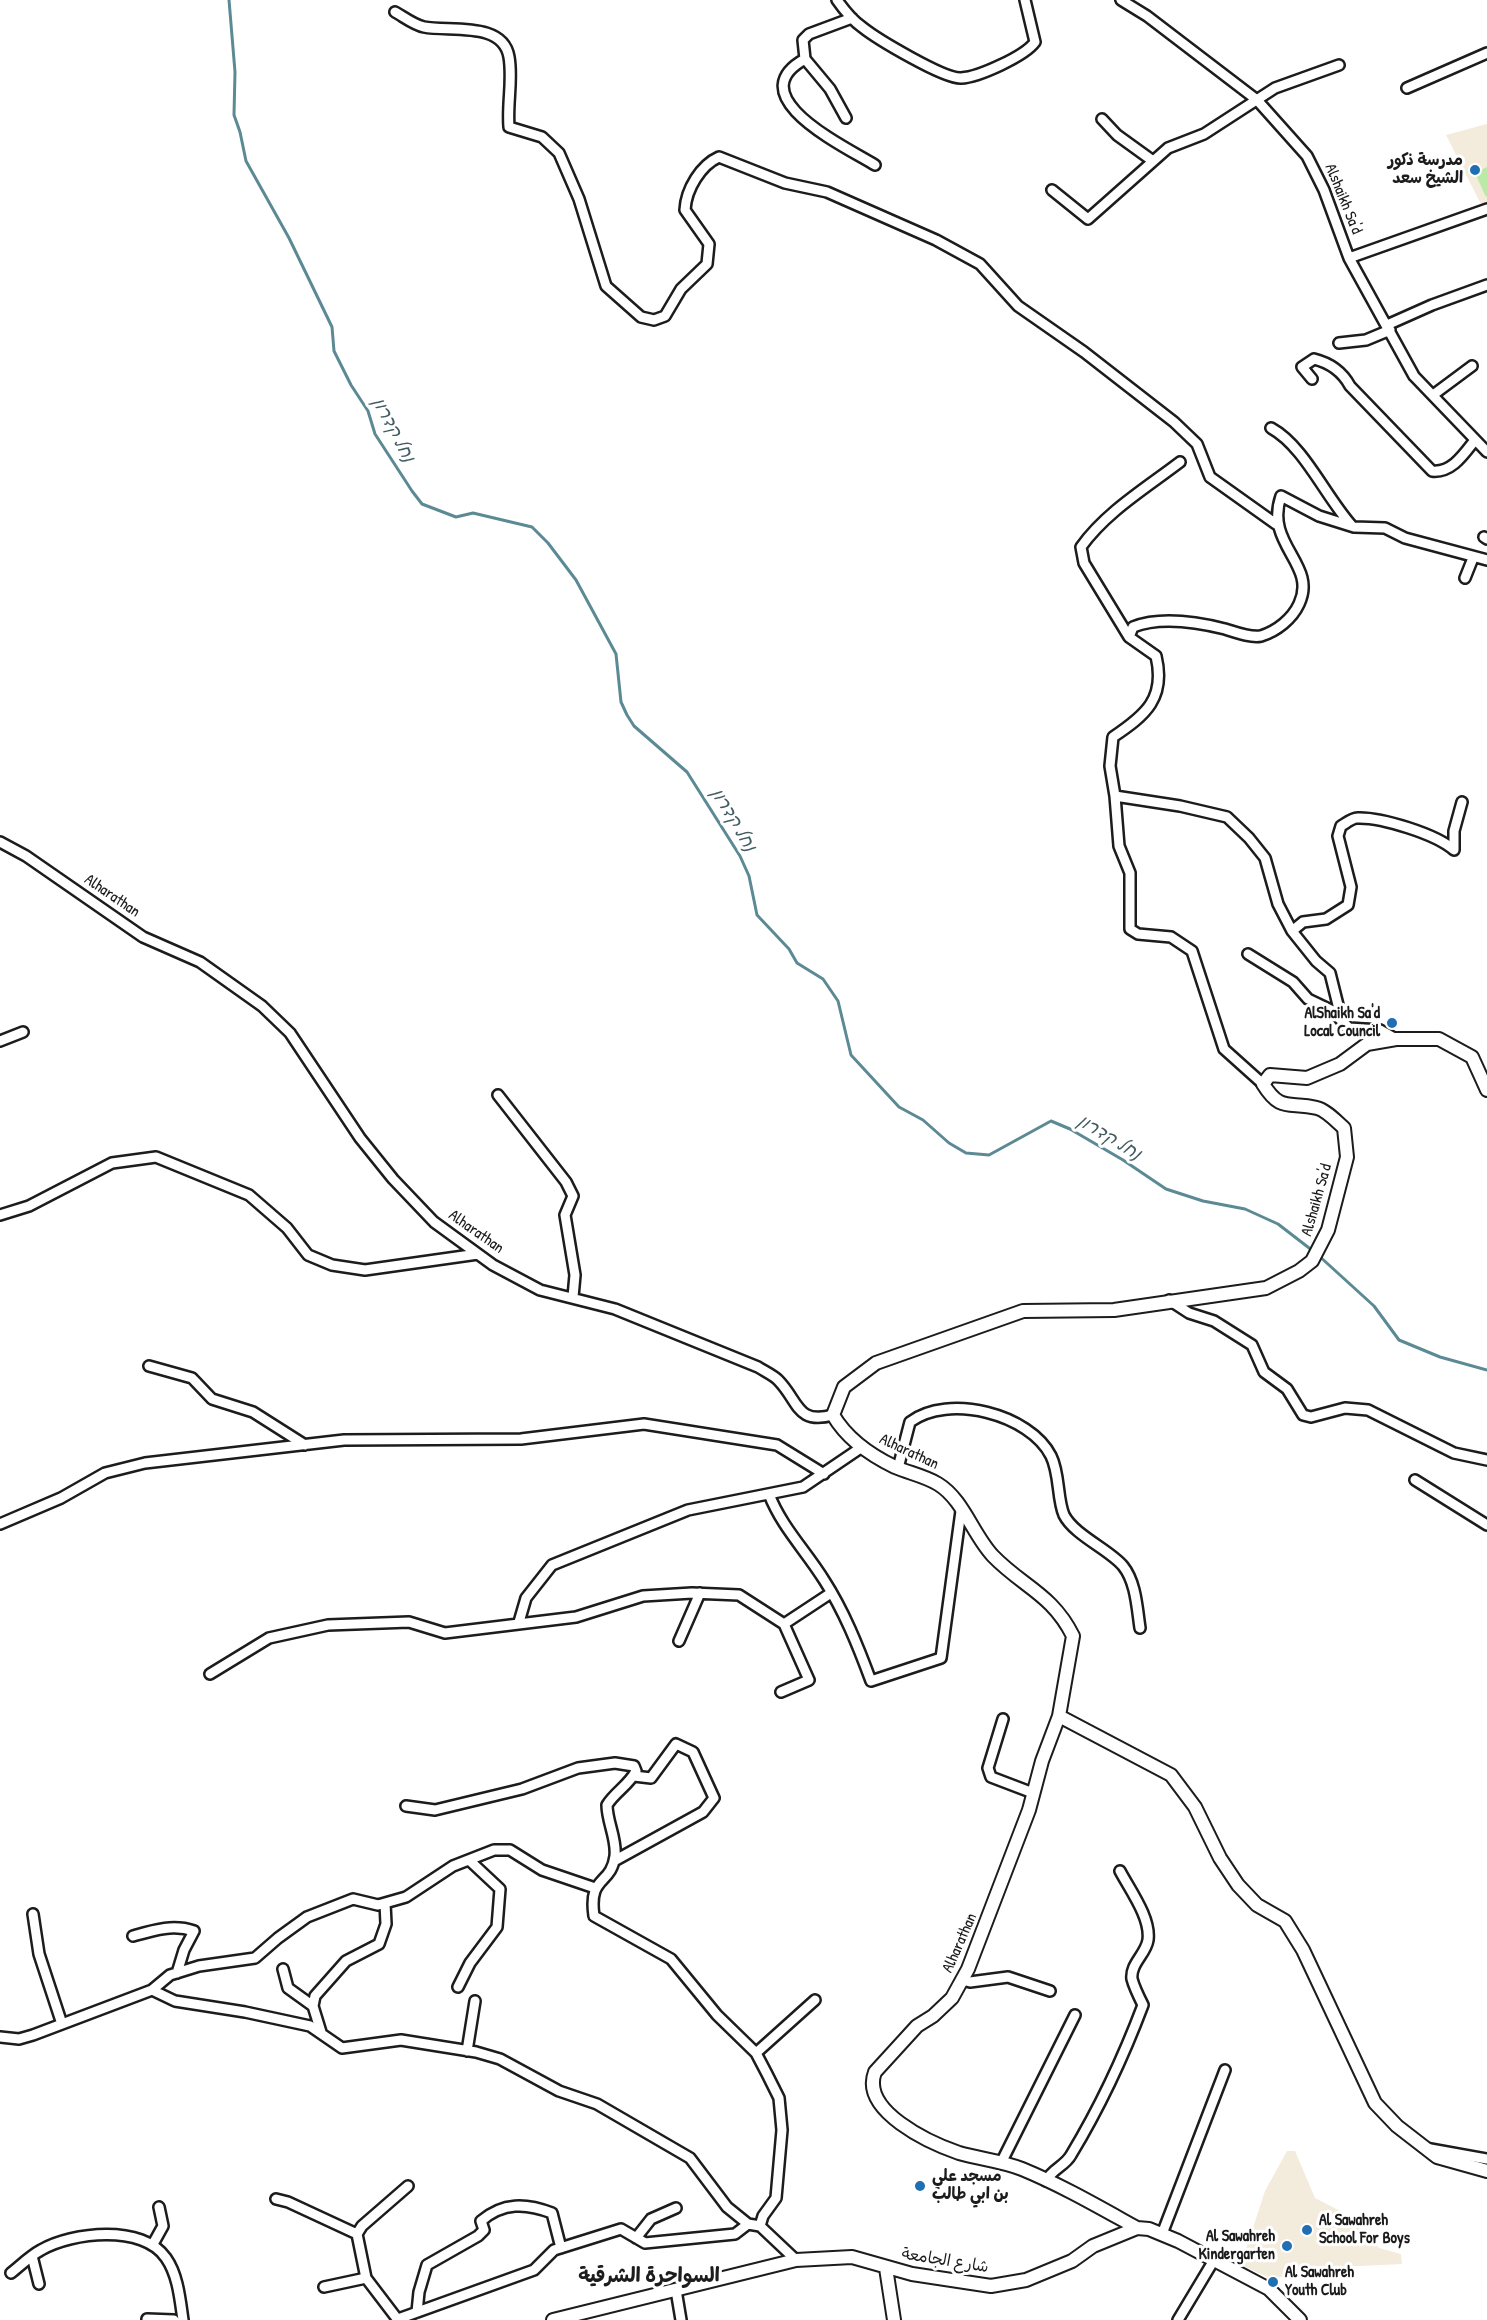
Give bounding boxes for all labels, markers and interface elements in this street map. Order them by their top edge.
place label: مدرسة ذكور الشيخ سعد [1388,151,1463,189]
street label: Alshaikh Sa'd [1320,161,1366,237]
marker: مدرسة ذكور الشيخ سعد [1468,163,1482,177]
water label: נחל קדרון [367,394,419,466]
water label: נחל קדרון [706,784,760,856]
street label: Alharathan [80,870,144,922]
place label: AlShaikh Sa'd Local Council [1304,1004,1380,1042]
marker: AlShaikh Sa'd Local Council [1385,1016,1399,1030]
water label: נחל קדרון [1073,1111,1145,1165]
street label: Alshaikh Sa'd [1298,1162,1336,1238]
street label: Alharathan [445,1206,507,1258]
street label: Alharathan [876,1430,942,1474]
street label: Alharathan [938,1910,982,1976]
place label: مسجد علي بن ابي طالب [932,2167,1009,2205]
marker: مسجد علي بن ابي طالب [913,2179,927,2193]
place label: Al Sawahreh School For Boys [1319,2211,1410,2249]
marker: Al Sawahreh School For Boys [1300,2223,1314,2237]
place label: Al Sawahreh Kindergarten [1198,2227,1275,2265]
marker: Al Sawahreh Kindergarten [1280,2239,1294,2253]
street label: شارع الجامعة [900,2245,990,2277]
place label: Al Sawahreh Youth Club [1285,2263,1354,2301]
district label: السواحرة الشرقية [578,2265,720,2289]
marker: Al Sawahreh Youth Club [1266,2275,1280,2289]

